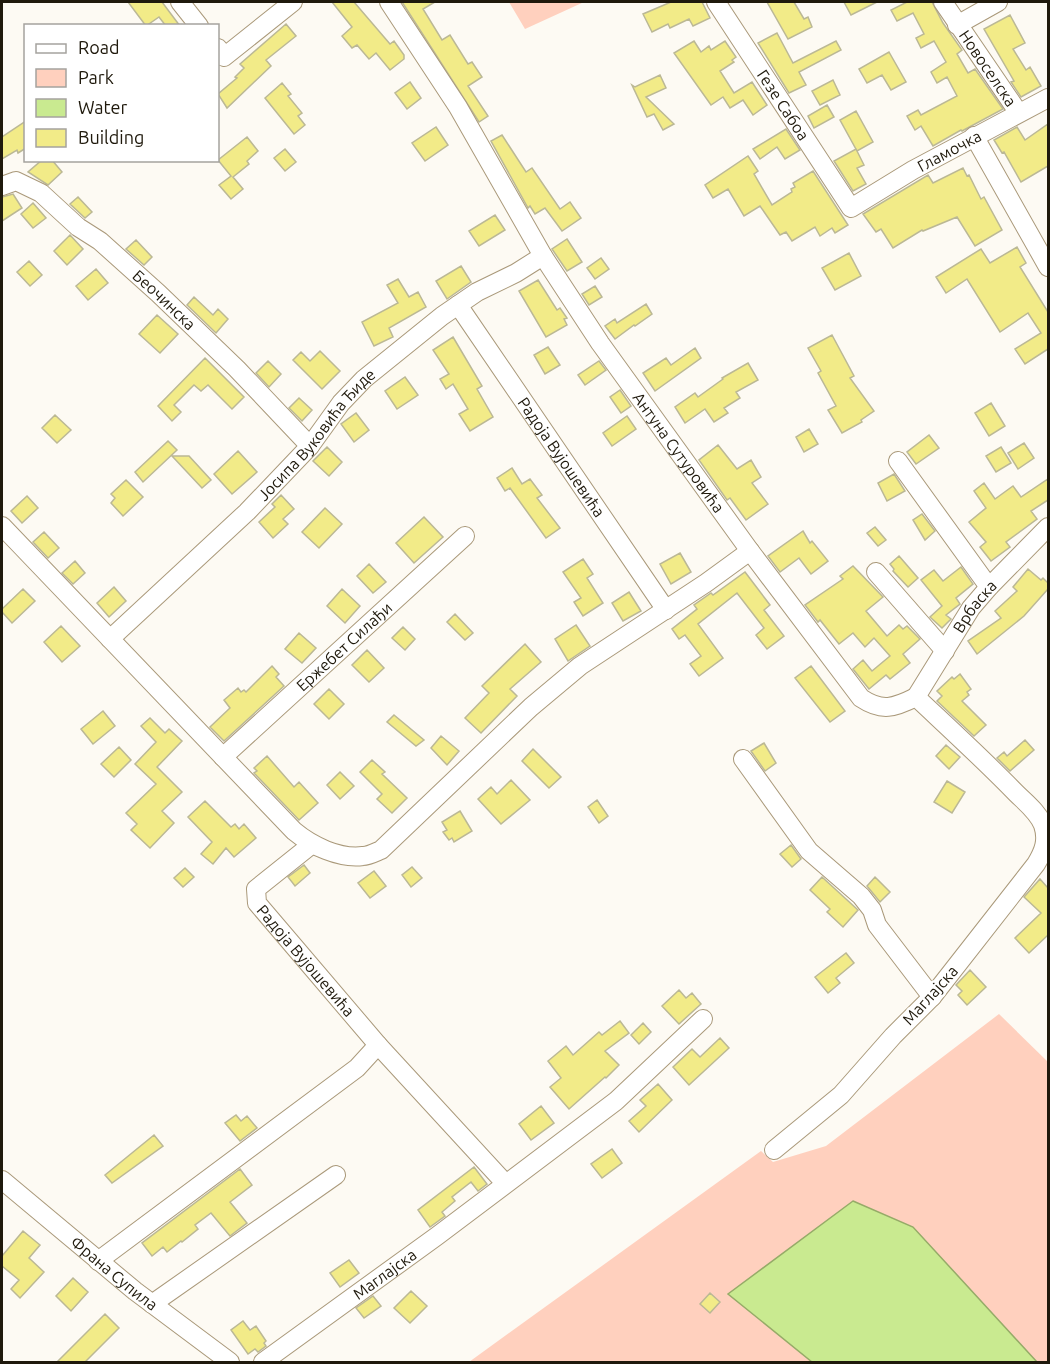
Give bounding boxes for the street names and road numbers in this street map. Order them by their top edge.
street label: Новоселска [956,27,1020,110]
street label: Гезе Сабоа [754,66,813,143]
street label: Гламочка [914,126,984,175]
street label: Беочинска [129,266,199,333]
street label: Јосипа Вуковића Ђиде [254,365,378,504]
street label: Антуна Сутуровића [630,389,728,516]
street label: Радоја Вујошевића [515,394,609,520]
street label: Врбаска [949,576,1000,636]
street label: Ержебет Силађи [293,598,396,695]
street label: Радоја Вујошевића [253,901,359,1020]
street label: Маглајска [899,962,961,1028]
street label: Франа Супила [67,1233,161,1314]
street label: Маглајска [349,1245,420,1303]

